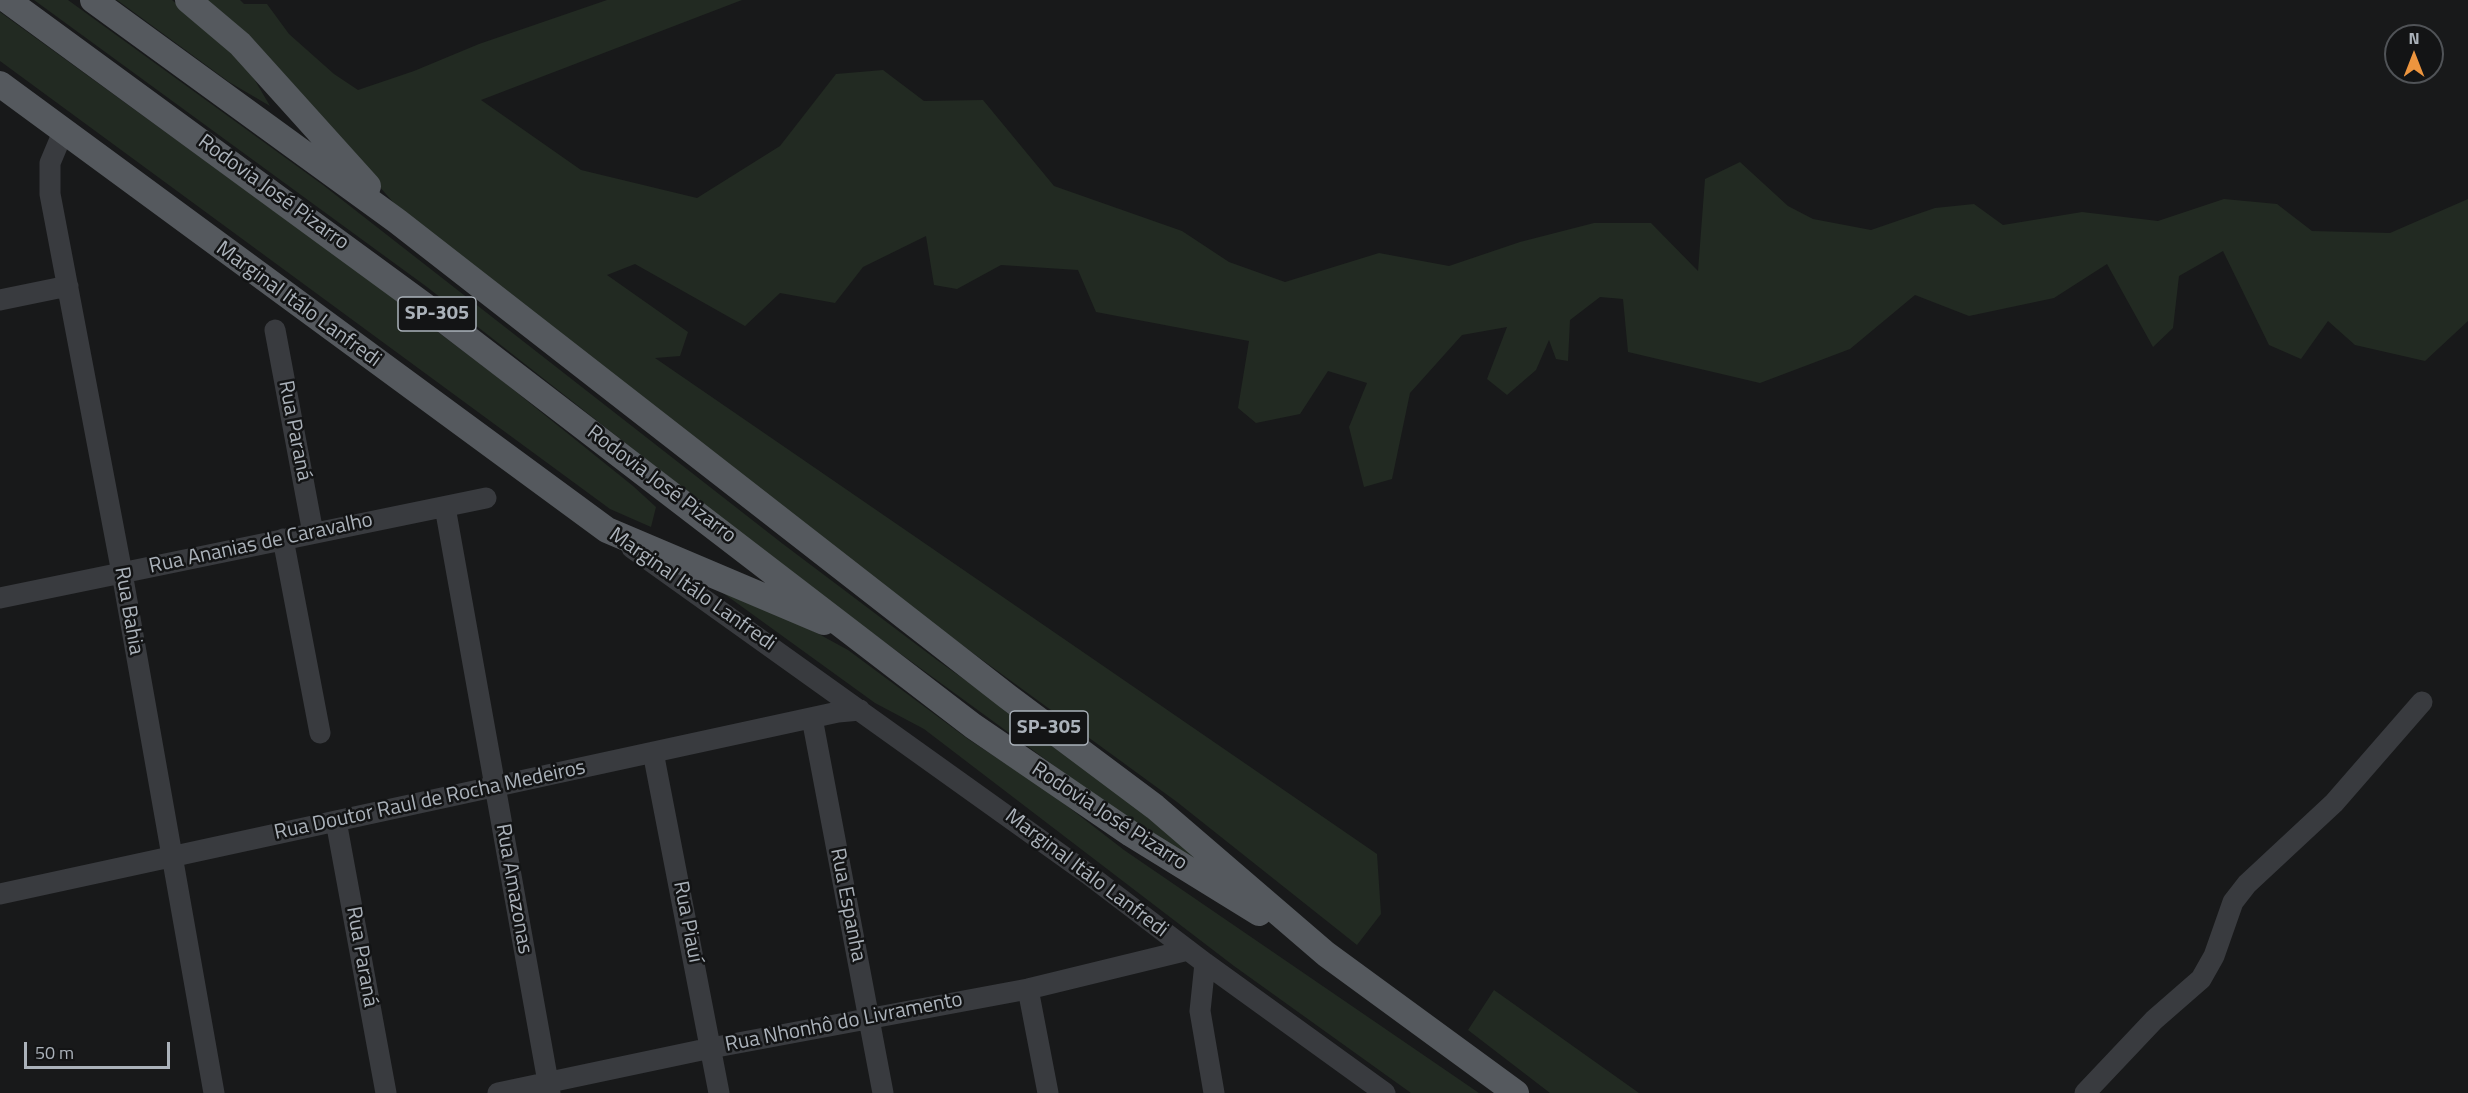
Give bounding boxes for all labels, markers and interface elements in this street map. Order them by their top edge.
north arrow [2384,24,2444,84]
text: N [2408,26,2420,50]
street label: Rodovia José Pizarro [193,130,353,256]
street label: Marginal Itálo Lanfredi [211,237,385,373]
road number: SP-305 [398,297,476,331]
street label: Rua Paraná [272,379,316,483]
street label: Rodovia José Pizarro [581,421,741,549]
street label: Rua Ananias de Caravalho [147,508,375,580]
street label: Marginal Itálo Lanfredi [604,523,780,657]
street label: Rua Bahia [108,565,148,657]
road number: SP-305 [1010,711,1088,745]
street label: Rua Doutor Raul de Rocha Medeiros [272,756,588,846]
street label: Rodovia José Pizarro [1027,757,1191,877]
street label: Marginal Itálo Lanfredi [999,804,1173,944]
street label: Rua Amazonas [489,822,537,956]
street label: Rua Espanha [824,846,870,964]
street label: Rua Piauí [667,879,707,965]
street label: Rua Paraná [340,905,382,1009]
street label: Rua Nhonhô do Livramento [723,988,965,1058]
scale bar [27,1030,172,1068]
text: 50 m [35,1039,74,1066]

